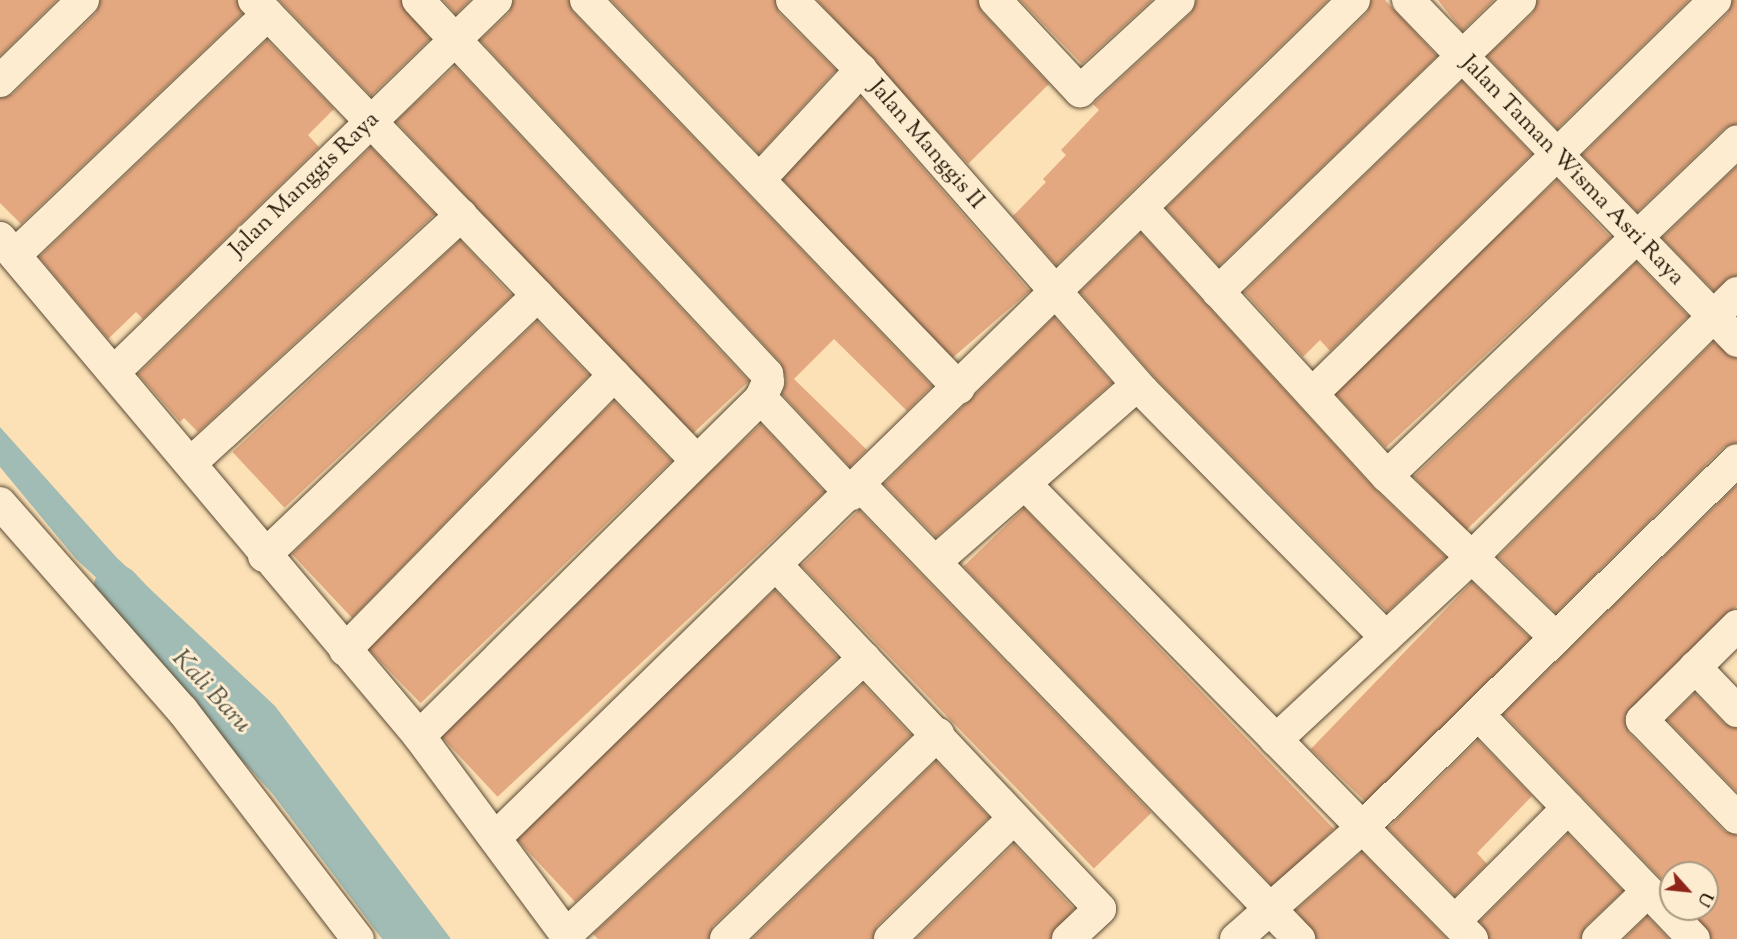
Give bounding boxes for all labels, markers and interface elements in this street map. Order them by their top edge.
street label: Jalan Taman Wisma Asri Raya [1454,50,1690,292]
street label: Jalan Manggis II [862,74,990,216]
street label: Jalan Manggis Raya [224,106,386,264]
water label: Kali Baru [165,644,257,740]
north arrow [1659,861,1719,921]
text: U [1690,887,1717,910]

